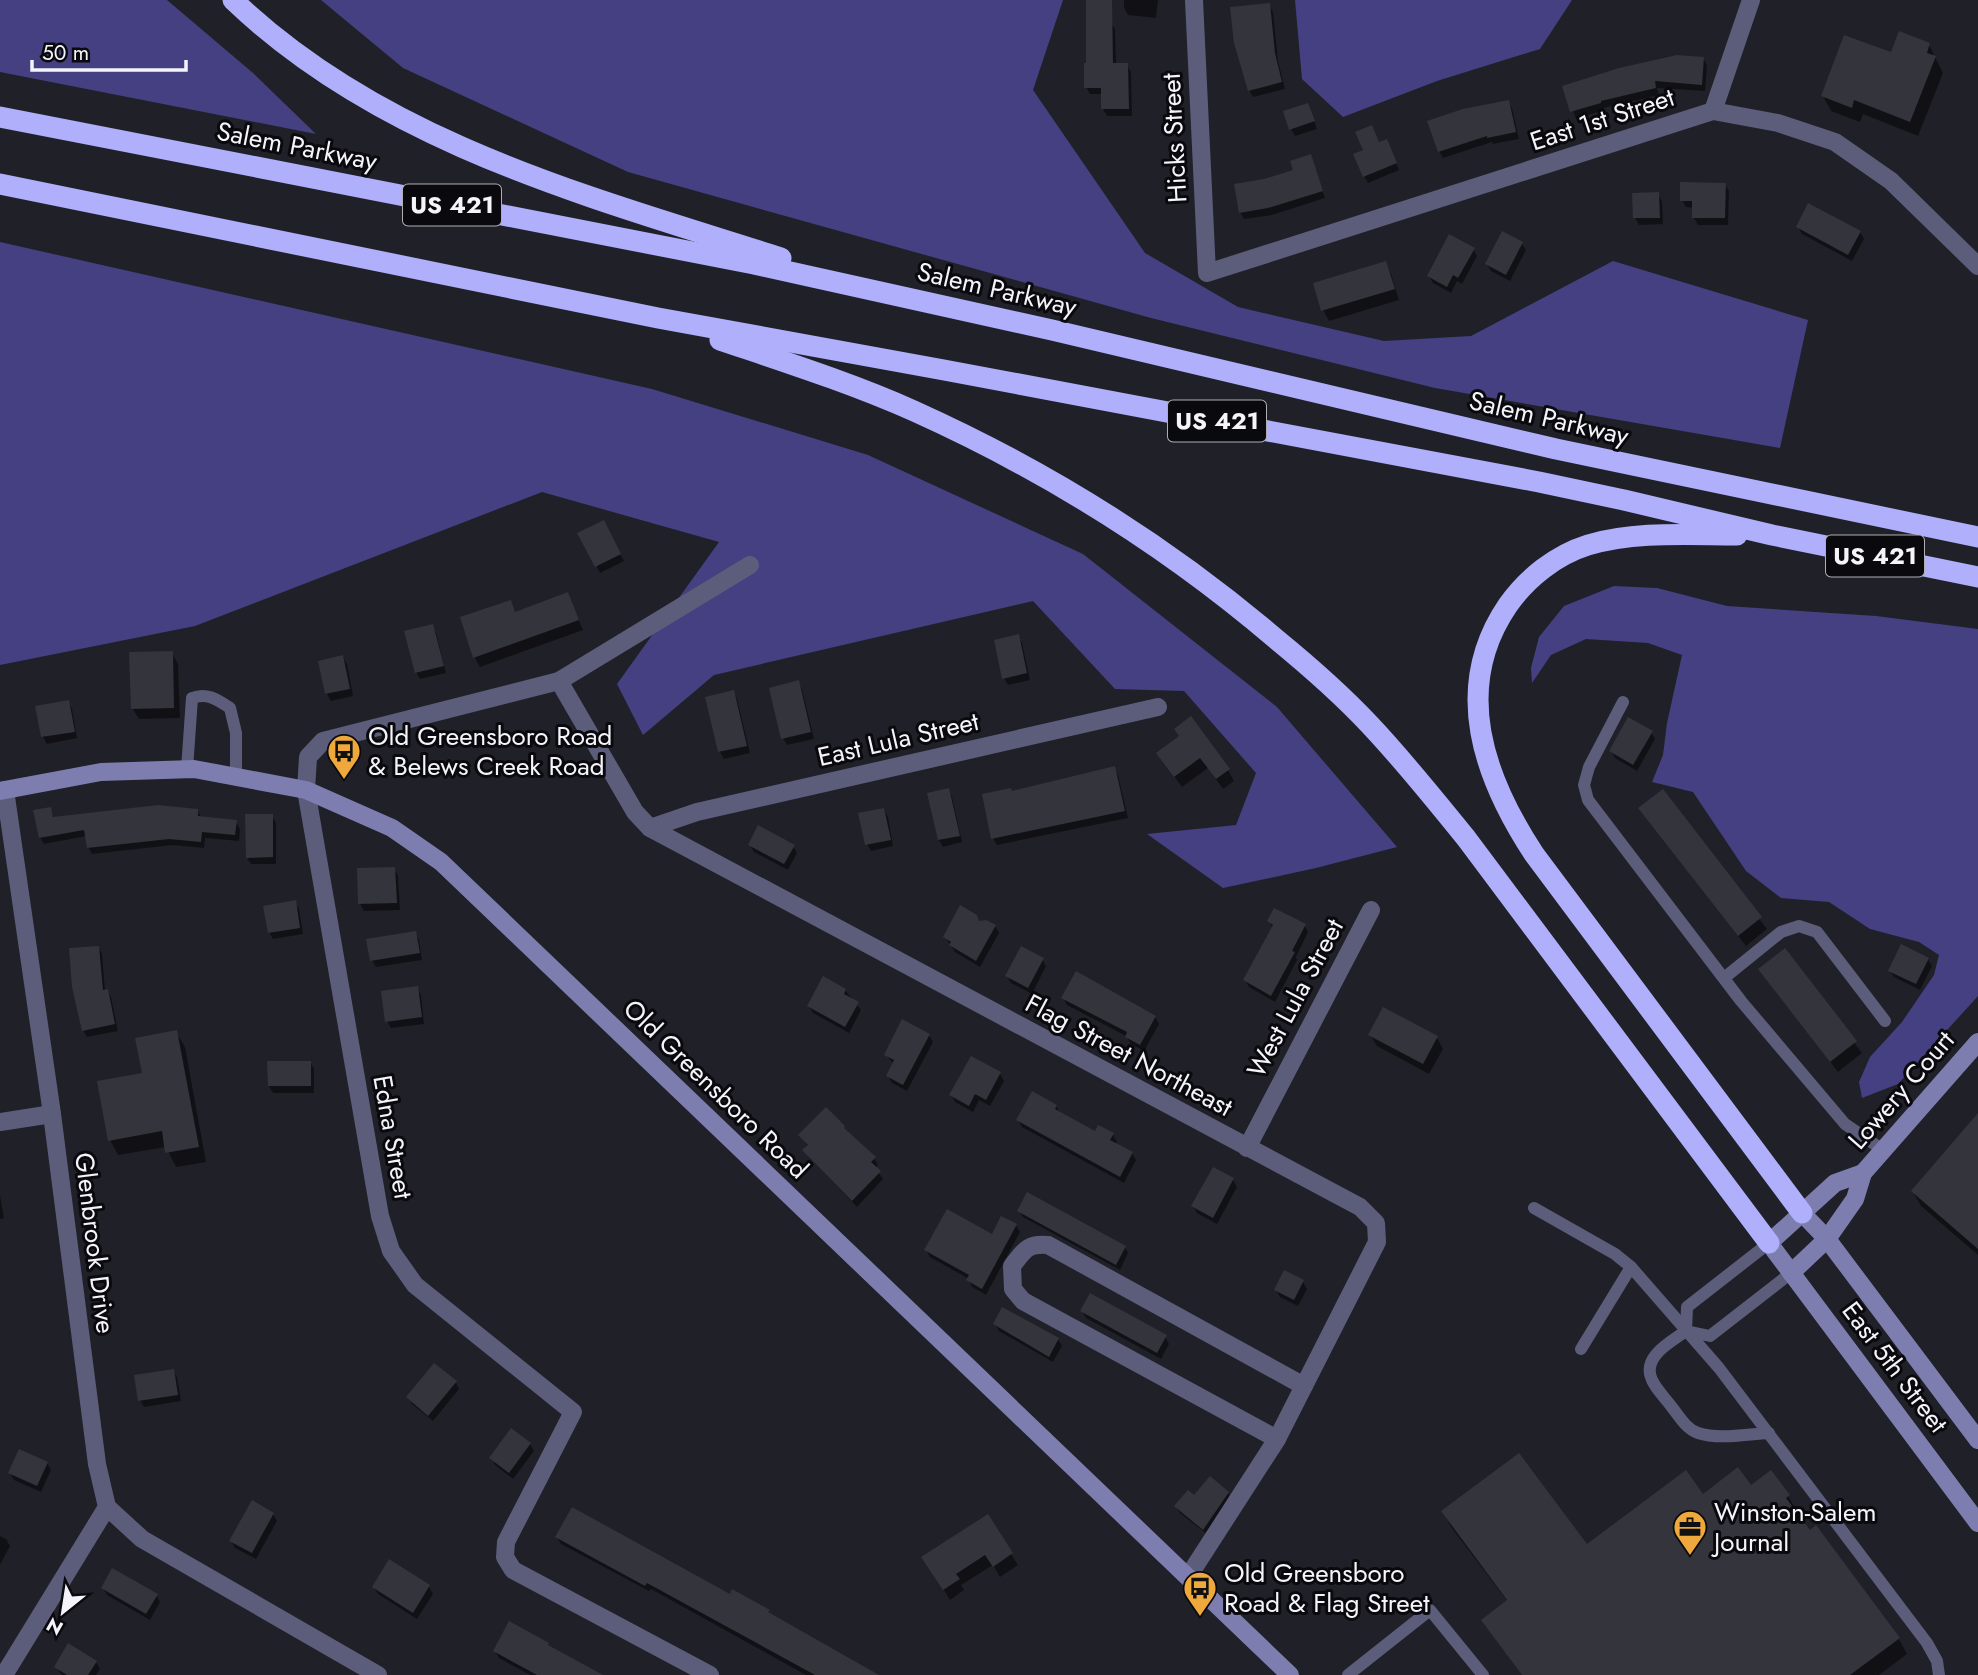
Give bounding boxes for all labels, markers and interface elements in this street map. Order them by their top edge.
scale bar [32,28,186,72]
text: 50 m [42,38,89,68]
street label: Hicks Street [1152,72,1196,204]
street label: East 1st Street [1525,78,1680,160]
street label: Salem Parkway [214,112,381,180]
road number: US 421 [403,184,501,226]
street label: Salem Parkway [914,252,1081,326]
street label: Salem Parkway [1466,381,1633,455]
road number: US 421 [1168,400,1266,442]
road number: US 421 [1826,536,1924,576]
street label: East Lula Street [814,702,983,776]
place label: Old Greensboro Road & Belews Creek Road [368,717,612,785]
bus stop icon: Old Greensboro Road & Belews Creek Road [325,732,363,781]
street label: West Lula Street [1237,911,1353,1084]
street label: Flag Street Northeast [1019,984,1240,1126]
street label: Old Greensboro Road [615,990,817,1188]
street label: Lowery Court [1839,1022,1964,1158]
street label: Edna Street [363,1072,423,1203]
street label: Glenbrook Drive [65,1150,125,1336]
street label: East 5th Street [1833,1293,1957,1441]
place label: Winston-Salem Journal [1711,1493,1877,1561]
office icon: Winston-Salem Journal [1671,1508,1709,1557]
place label: Old Greensboro Road & Flag Street [1224,1554,1430,1622]
bus stop icon: Old Greensboro Road & Flag Street [1181,1569,1219,1618]
north arrow [28,1577,98,1647]
text: N [41,1611,68,1642]

